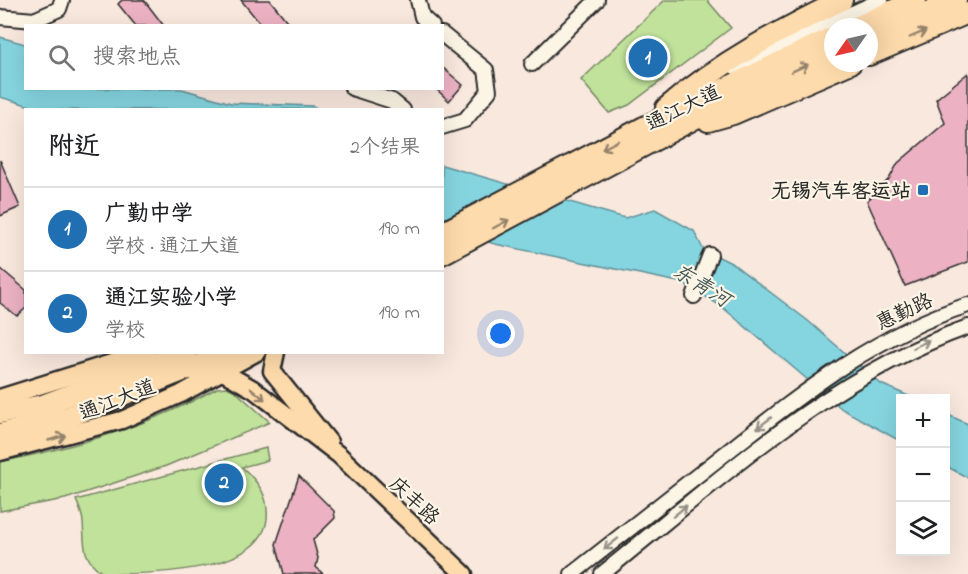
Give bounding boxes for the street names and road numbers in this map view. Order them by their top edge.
street label: 通江大道 [642,79,726,140]
street label: 惠勤路 [872,287,939,339]
street label: 通江大道 [75,373,160,429]
street label: 庆丰路 [381,471,446,534]

